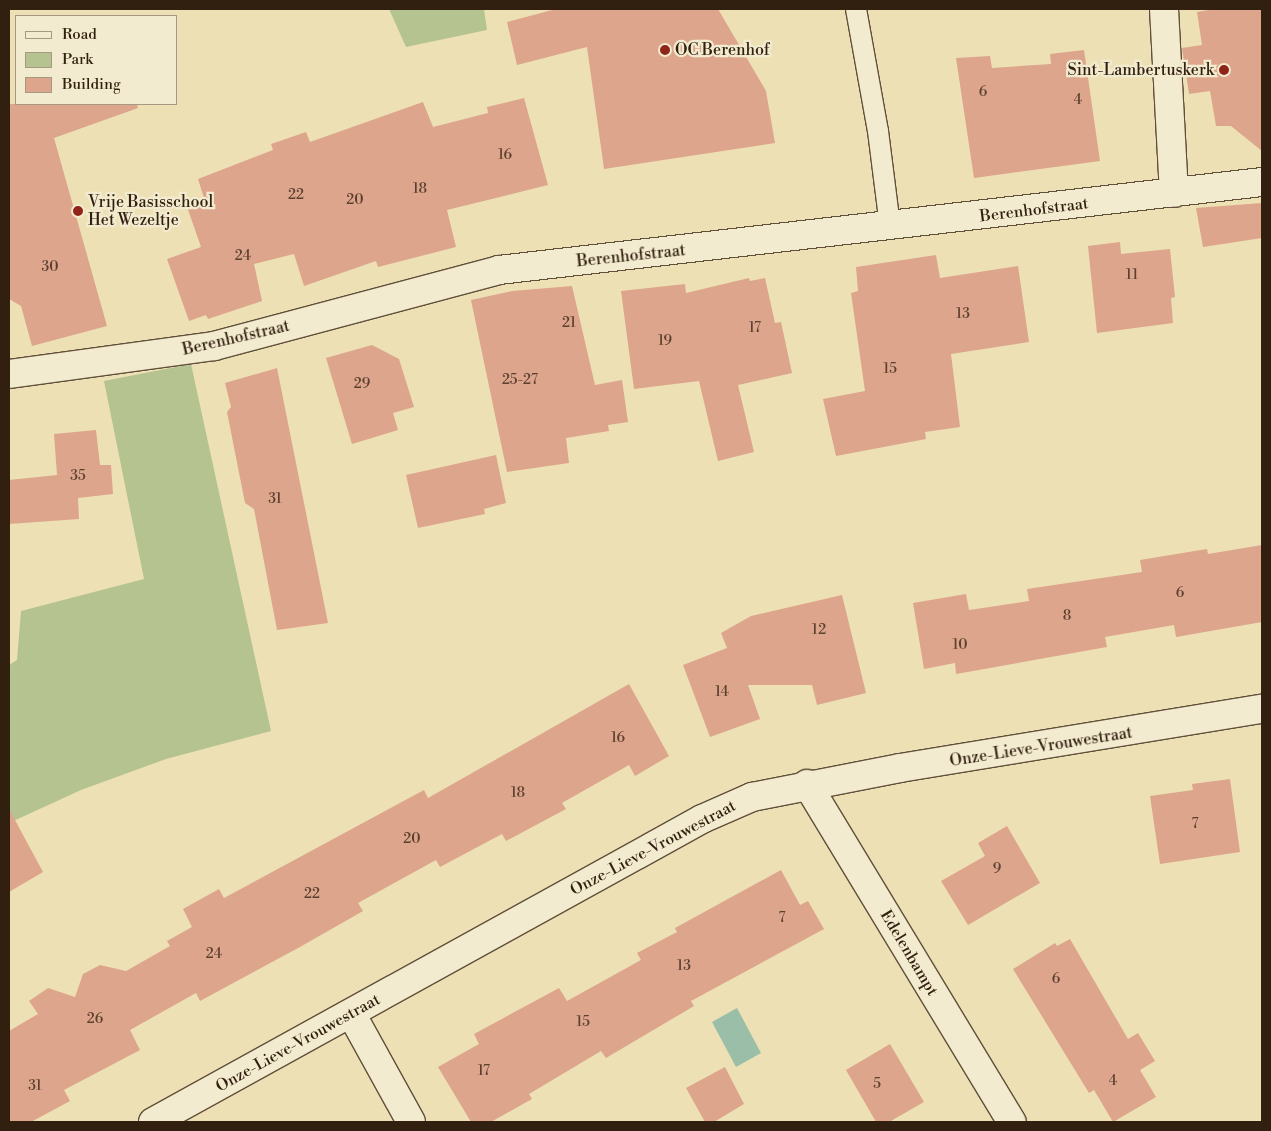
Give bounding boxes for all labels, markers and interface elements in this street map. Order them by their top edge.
legend [15,15,178,105]
text: Road [62,25,97,44]
place label: OC Berenhof [675,40,770,60]
marker: OC Berenhof [659,44,671,56]
text: Park [62,50,93,69]
place label: Sint-Lambertuskerk [1068,60,1214,80]
marker: Sint-Lambertuskerk [1218,64,1230,76]
text: Building [62,75,121,94]
house number: 6 [979,84,987,100]
house number: 4 [1074,92,1082,108]
house number: 16 [498,147,512,163]
house number: 18 [413,181,427,197]
house number: 22 [288,187,304,203]
place label: Vrije Basisschool Het Wezeltje [88,192,213,230]
house number: 20 [346,192,364,208]
street label: Berenhofstraat [979,194,1089,226]
marker: Vrije Basisschool Het Wezeltje [72,205,84,217]
street label: Berenhofstraat [576,241,686,271]
house number: 24 [235,248,251,264]
house number: 30 [41,259,59,275]
house number: 11 [1126,267,1138,283]
house number: 13 [956,306,970,322]
house number: 21 [562,315,576,331]
street label: Berenhofstraat [181,316,291,360]
house number: 17 [749,320,761,336]
house number: 19 [658,333,672,349]
house number: 15 [883,361,897,377]
house number: 25-27 [502,372,538,388]
house number: 29 [354,376,370,392]
house number: 35 [70,468,86,484]
house number: 31 [268,491,282,507]
house number: 6 [1176,585,1184,601]
house number: 8 [1063,608,1071,624]
house number: 12 [812,622,826,638]
house number: 10 [953,637,967,653]
house number: 14 [715,684,729,700]
street label: Onze-Lieve-Vrouwestraat [948,723,1134,771]
house number: 16 [611,730,625,746]
house number: 18 [511,785,525,801]
street label: Onze-Lieve-Vrouwestraat [567,796,739,900]
house number: 7 [1191,816,1199,832]
house number: 20 [403,831,421,847]
house number: 9 [993,861,1001,877]
house number: 22 [304,886,320,902]
street label: Edelenbampt [876,907,942,999]
house number: 7 [778,910,786,926]
house number: 24 [206,946,222,962]
house number: 13 [677,958,691,974]
house number: 6 [1052,971,1060,987]
street label: Onze-Lieve-Vrouwestraat [213,990,383,1096]
house number: 26 [87,1011,103,1027]
house number: 15 [576,1014,590,1030]
house number: 17 [478,1063,490,1079]
house number: 4 [1109,1073,1117,1089]
house number: 5 [873,1076,881,1092]
house number: 31 [28,1078,42,1094]

